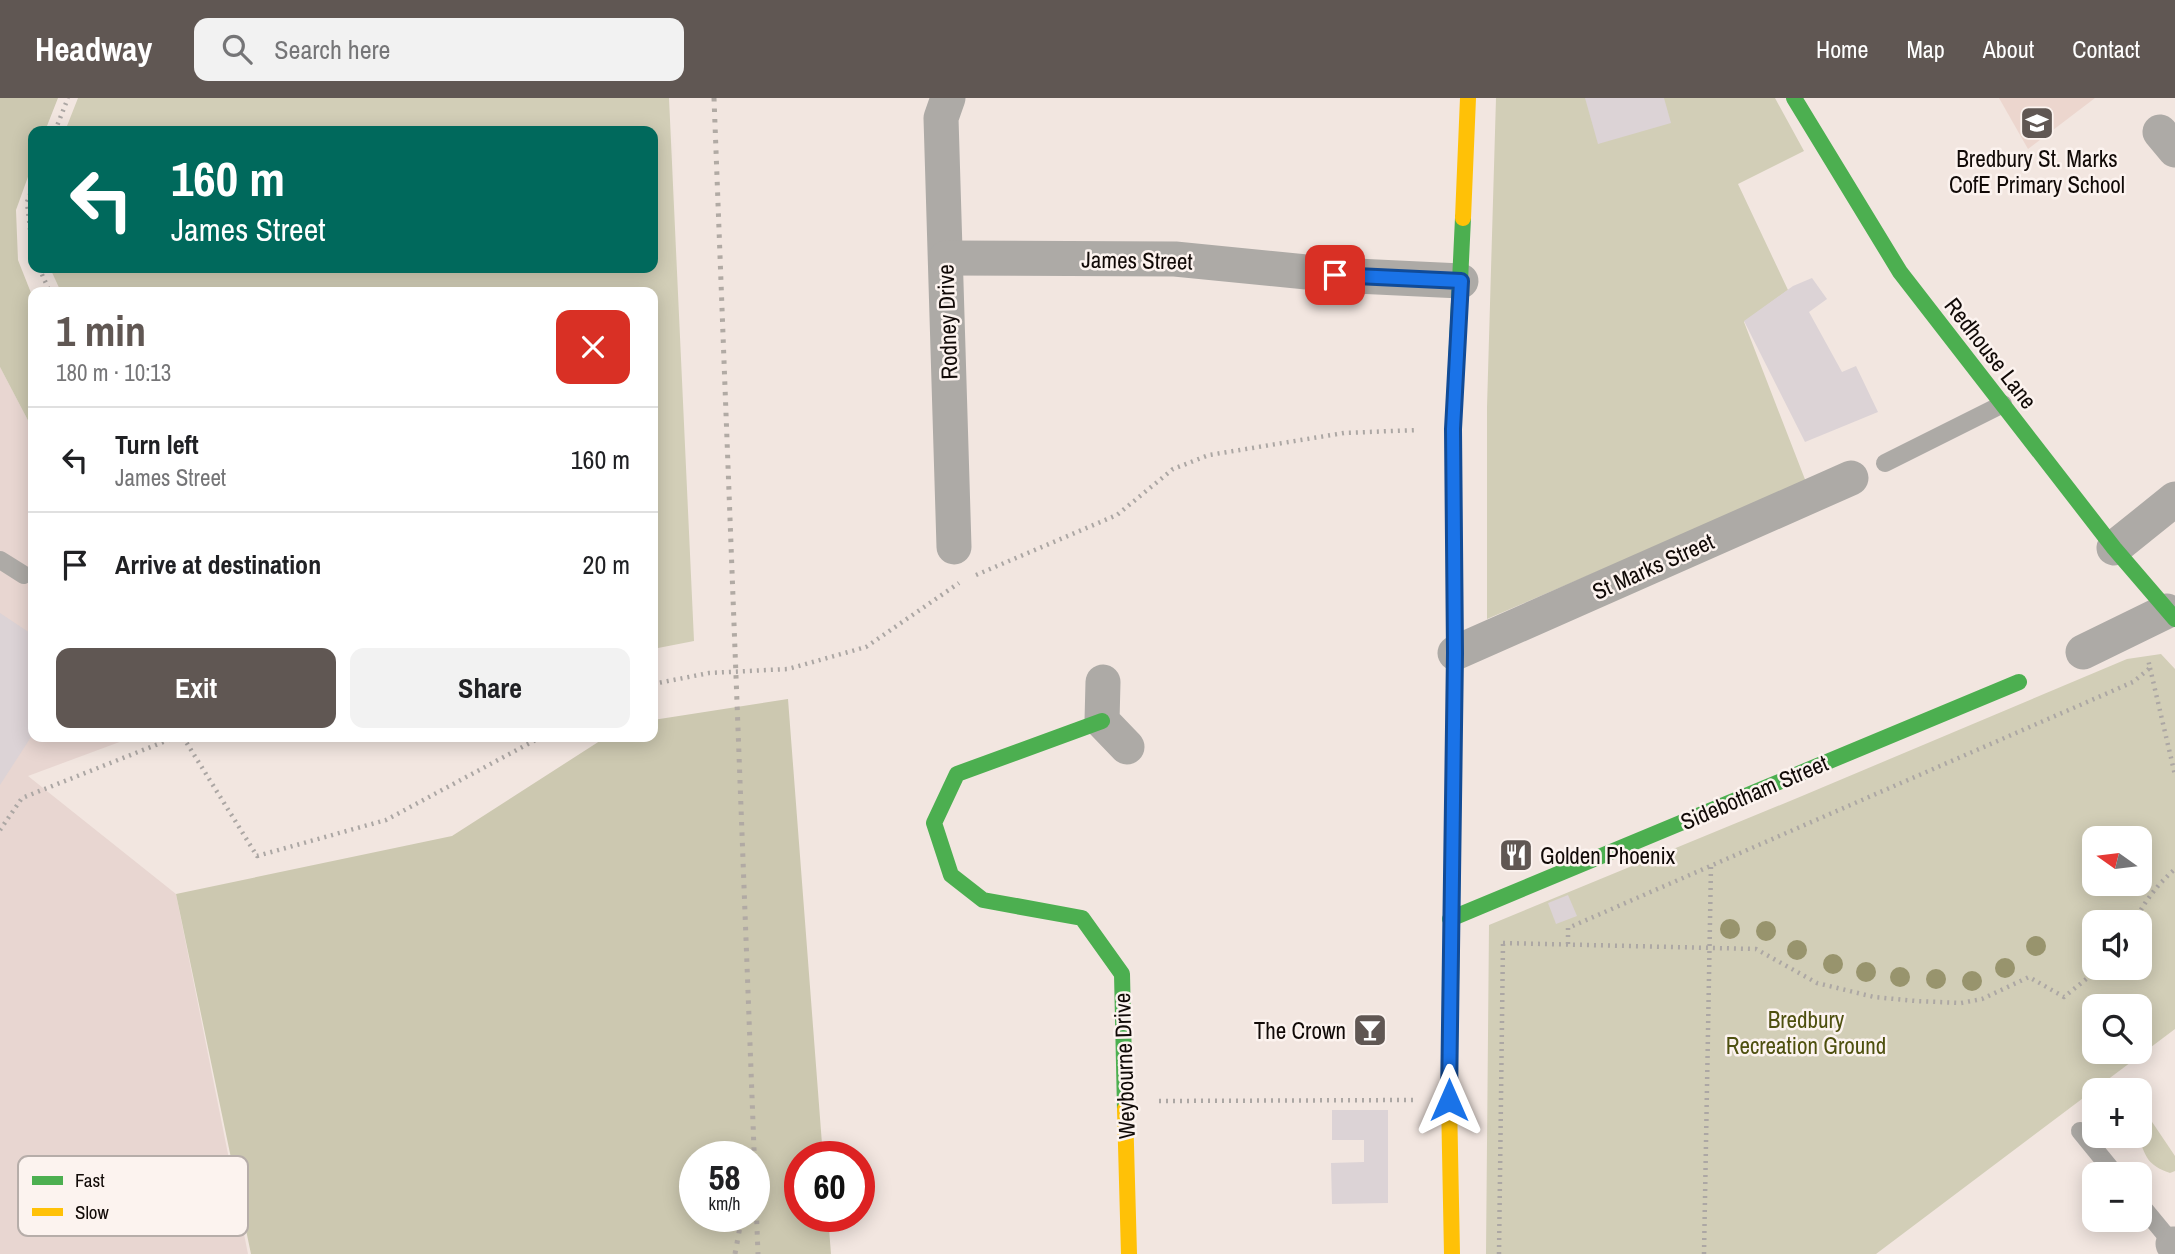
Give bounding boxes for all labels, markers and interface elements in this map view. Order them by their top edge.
search box [194,18,684,81]
text: Headway [35,27,152,71]
icon: search [218,30,256,68]
text: Search here [274,32,390,67]
text: Home [1816,33,1868,65]
text: Map [1906,33,1945,65]
text: About [1983,33,2034,65]
text: Contact [2072,33,2140,65]
school or university icon: Bredbury St. Marks CofE Primary School [2018,104,2056,142]
place label: Bredbury St. Marks CofE Primary School [1949,143,2125,200]
text: 160 m [171,145,285,211]
icon: left [56,154,147,245]
text: James Street [171,208,326,251]
street label: James Street [1081,244,1193,276]
pin [1305,245,1365,305]
icon: arrive [1316,256,1354,294]
street label: Rodney Drive [929,264,965,380]
street label: Redhouse Lane [1938,291,2044,415]
text: 1 min [56,303,146,359]
button: close [556,310,630,384]
text: 180 m · 10:13 [56,357,171,388]
text: Turn left [115,427,199,462]
icon: left [56,441,94,479]
text: 160 m [571,442,630,477]
text: James Street [115,462,226,493]
street label: St Marks Street [1587,525,1719,607]
icon: arrive [56,546,94,584]
text: Arrive at destination [115,547,321,582]
text: 20 m [583,547,630,582]
button: Exit [56,648,336,728]
button: Share [350,648,630,728]
street label: Sidebotham Street [1676,747,1832,837]
north arrow [2082,826,2152,896]
map controls [2082,826,2152,1232]
restaurant icon: Golden Phoenix [1497,836,1535,874]
place label: Golden Phoenix [1540,840,1676,871]
button: sound [2082,910,2152,980]
street label: Weybourne Drive [1106,992,1142,1140]
button: search [2082,994,2152,1064]
park label: Bredbury Recreation Ground [1726,1004,1886,1061]
bar icon: The Crown [1351,1011,1389,1049]
place label: The Crown [1254,1015,1346,1046]
position arrow [1412,1063,1486,1137]
button: + [2082,1078,2152,1148]
speed limit sign: 60 [784,1141,875,1232]
text: 58 [709,1154,740,1201]
legend [18,1156,248,1236]
button: − [2082,1162,2152,1232]
text: Fast [75,1167,105,1193]
text: km/h [709,1191,741,1216]
text: Slow [75,1199,110,1225]

